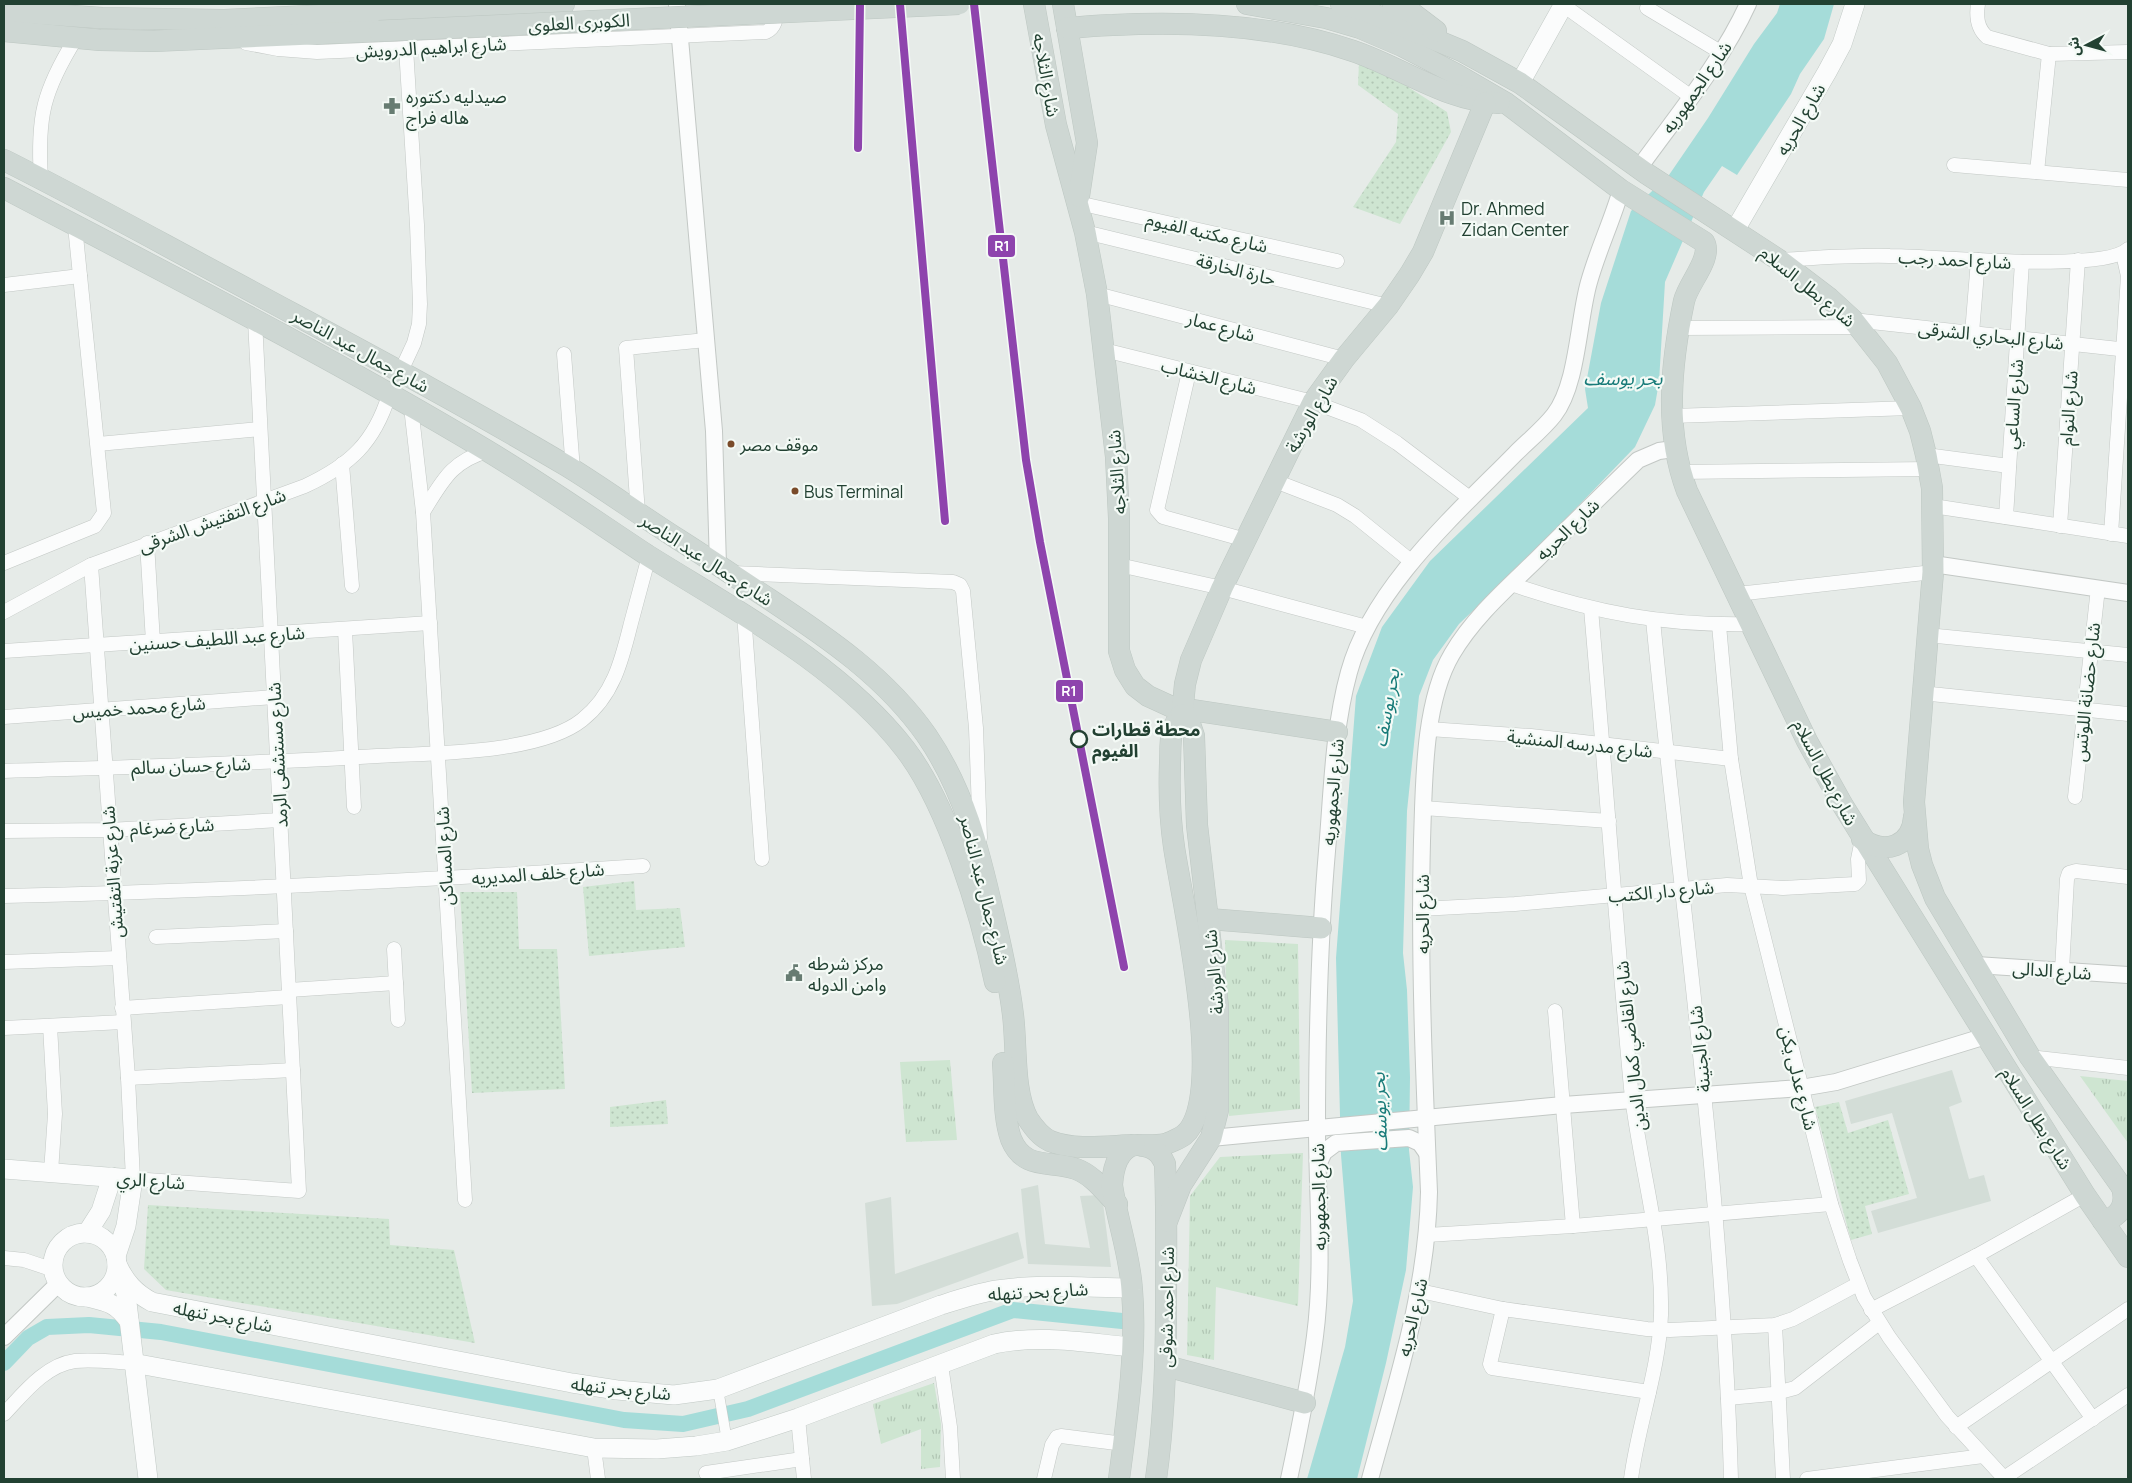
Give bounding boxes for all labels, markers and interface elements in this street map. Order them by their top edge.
street label: الكوبرى العلوى [528,7,630,37]
north arrow [2062,20,2112,70]
street label: شارع ابراهيم الدرويش [355,31,507,66]
street label: شارع الثلاجه [1025,31,1066,119]
street label: شارع الجمهوريه [1655,36,1739,140]
text: ش [2063,36,2084,57]
street label: شارع الحريه [1770,78,1833,161]
place label: صيدليه دكتوره هاله فراج [406,84,507,131]
pharmacy icon: صيدليه دكتوره هاله فراج [382,96,402,116]
place label: Dr. Ahmed Zidan Center [1461,196,1569,241]
street label: شارع مكتبه الفيوم [1143,206,1270,261]
hospital icon: Dr. Ahmed Zidan Center [1437,208,1457,228]
line badge: R1 [987,234,1016,258]
text: R1 [994,236,1010,255]
street label: شارع بطل السلام [1753,240,1861,334]
street label: شارع احمد رجب [1898,244,2012,277]
street label: حارة الخارقة [1194,248,1278,290]
street label: شارع جمال عبد الناصر [286,302,434,400]
street label: شارع عمار [1182,305,1258,350]
street label: شارع البحاري الشرقى [1917,315,2065,358]
street label: شارع الخشاب [1158,353,1259,402]
street label: شارع الساعي [1998,358,2031,450]
water label: بحر يوسف [1584,365,1663,391]
street label: شارع النوام [2053,370,2086,447]
street label: شارع الورشة [1279,371,1345,458]
street label: شارع الثلاجه [1101,429,1134,515]
place label: موقف مصر [739,433,818,456]
marker: موقف مصر [726,439,736,449]
place label: Bus Terminal [804,480,904,503]
street label: شارع التفتيش الشرقى [135,482,290,561]
marker: Bus Terminal [790,486,800,496]
street label: شارع الحريه [1530,493,1606,568]
street label: شارع جمال عبد الناصر [634,507,778,613]
street label: شارع عبد اللطيف حسنين [128,620,306,659]
street label: شارع حضانة اللوتس [2067,621,2108,763]
water label: بحر يوسف [1366,666,1406,749]
line badge: R1 [1055,679,1084,703]
text: R1 [1061,681,1077,700]
street label: شارع مستشفى الرمد [261,682,296,828]
street label: شارع محمد خميس [71,690,207,727]
street label: شارع بطل السلام [1785,715,1864,831]
place label: محطة قطارات الفيوم [1092,717,1200,764]
street label: شارع مدرسه المنشية [1506,723,1654,766]
marker: محطة قطارات الفيوم [1070,730,1088,748]
street label: شارع الجمهوريه [1315,737,1352,847]
street label: شارع حسان سالم [131,751,251,782]
street label: شارع عزبة التفتيش [95,805,132,939]
street label: شارع المساكن [429,806,462,906]
street label: شارع ضرغام [129,812,215,843]
street label: شارع جمال عبد الناصر [952,812,1015,968]
street label: شارع خلف المديريه [471,856,605,893]
street label: شارع الحريه [1410,874,1437,954]
street label: شارع دار الكتب [1607,874,1715,911]
street label: شارع الورشة [1197,928,1232,1015]
place label: مركز شرطه وامن الدوله [808,951,887,996]
street label: شارع الدالى [2011,955,2092,988]
street label: شارع القاضي كمال الدين [1609,959,1654,1132]
public building icon: مركز شرطه وامن الدوله [784,963,804,983]
street label: شارع الجنينة [1683,1004,1718,1093]
street label: شارع عدلى يكن [1772,1023,1824,1133]
street label: شارع بطل السلام [1993,1062,2078,1175]
water label: بحر يوسف [1365,1071,1393,1152]
street label: شارع الجمهوريه [1305,1143,1334,1251]
street label: شارع الري [116,1166,186,1197]
street label: شارع احمد شوقى [1153,1246,1182,1368]
street label: شارع الحريه [1391,1275,1436,1359]
street label: شارع بحر تنهله [987,1276,1089,1309]
street label: شارع بحر تنهله [171,1295,275,1340]
street label: شارع بحر تنهله [569,1371,672,1408]

